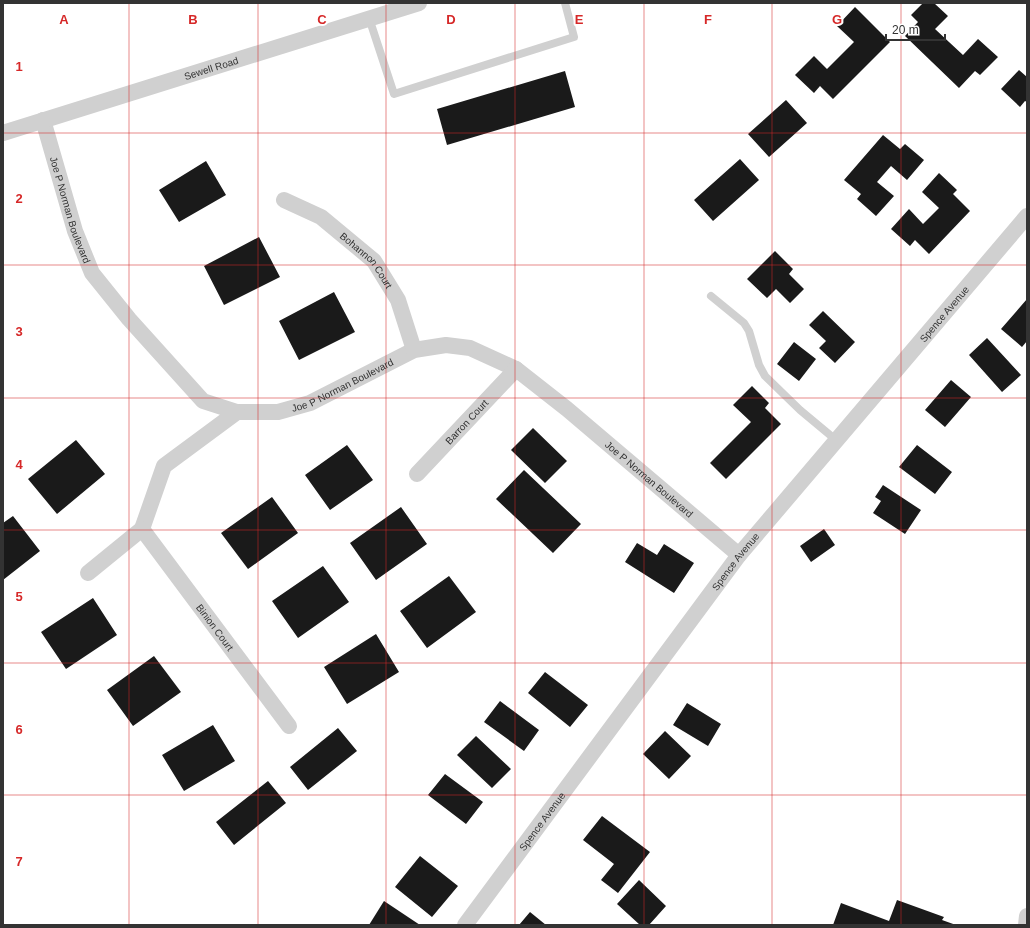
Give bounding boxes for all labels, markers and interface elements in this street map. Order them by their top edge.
text: A [59,12,69,27]
text: B [188,12,198,27]
text: C [317,12,327,27]
text: D [446,12,456,27]
text: E [575,12,584,27]
text: F [704,12,712,27]
text: G [832,12,842,27]
scale bar [886,16,945,42]
text: 20 m [892,23,919,37]
street label: Sewell Road [183,54,240,82]
text: 1 [15,59,23,74]
street label: Joe P Norman Boulevard [48,155,93,265]
text: 2 [15,191,23,206]
street label: Bohannon Court [338,230,395,290]
street label: Spence Avenue [917,283,971,344]
text: 3 [15,324,23,339]
street label: Joe P Norman Boulevard [290,356,395,413]
street label: Barron Court [443,397,490,446]
street label: Joe P Norman Boulevard [603,439,695,519]
text: 4 [15,457,23,472]
street label: Spence Avenue [709,530,761,592]
text: 5 [15,589,23,604]
street label: Binion Court [194,602,236,653]
text: 6 [15,722,23,737]
street label: Spence Avenue [517,790,567,853]
text: 7 [15,854,23,869]

